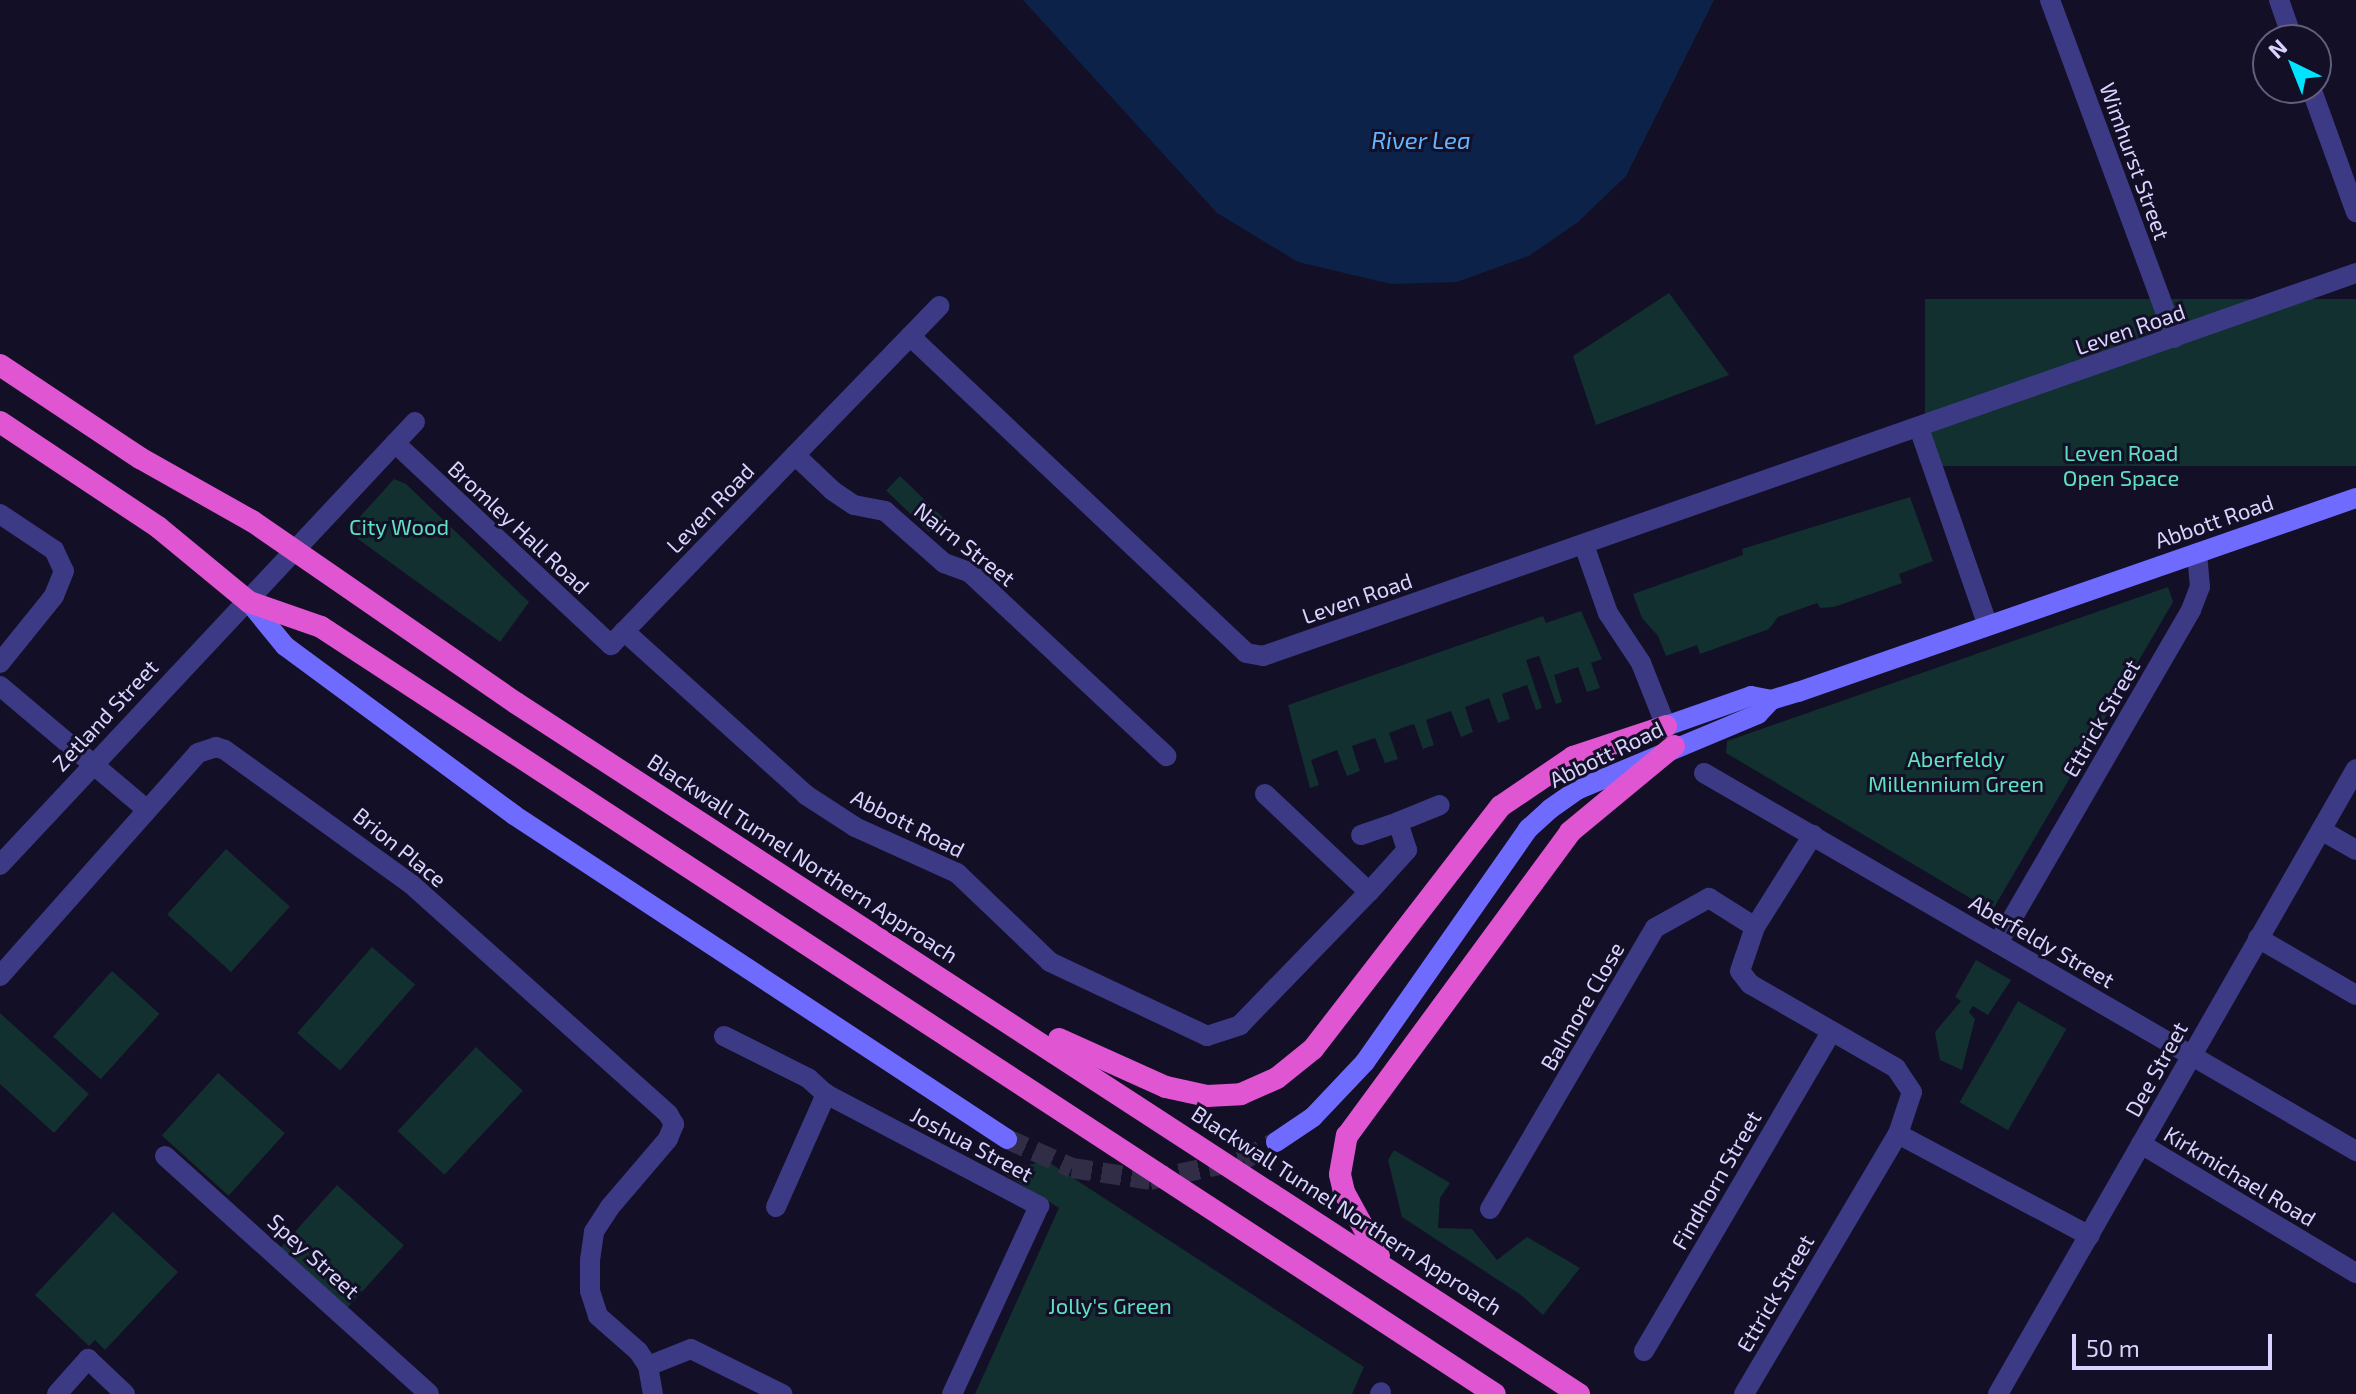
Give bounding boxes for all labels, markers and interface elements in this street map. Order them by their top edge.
north arrow [2252,24,2332,104]
text: N [2262,33,2292,63]
street label: Wimhurst Street [2094,79,2176,243]
water label: River Lea [1371,126,1471,154]
street label: Leven Road [2071,298,2189,360]
park label: Leven Road Open Space [2063,439,2179,490]
street label: Bromley Hall Road [443,455,595,599]
street label: Leven Road [661,458,759,558]
street label: Abbott Road [2151,488,2277,554]
street label: Nairn Street [909,496,1021,592]
park label: City Wood [349,514,449,540]
street label: Leven Road [1298,567,1416,629]
street label: Zetland Street [47,654,163,776]
street label: Ettrick Street [2057,655,2145,781]
street label: Abbott Road [1545,715,1667,793]
park label: Aberfeldy Millennium Green [1868,745,2044,796]
street label: Blackwall Tunnel Northern Approach [642,747,964,969]
street label: Abbott Road [847,783,969,863]
street label: Brion Place [348,801,452,893]
street label: Aberfeldy Street [1965,889,2119,993]
street label: Balmore Close [1535,937,1629,1075]
street label: Dee Street [2119,1017,2193,1121]
street label: Blackwall Tunnel Northern Approach [1186,1099,1508,1321]
street label: Joshua Street [906,1101,1038,1187]
street label: Findhorn Street [1666,1106,1766,1254]
street label: Kirkmichael Road [2159,1120,2321,1232]
street label: Spey Street [263,1208,365,1304]
street label: Ettrick Street [1731,1230,1819,1356]
park label: Jolly's Green [1048,1293,1172,1319]
scale bar [2076,1318,2276,1368]
text: 50 m [2086,1333,2140,1362]

